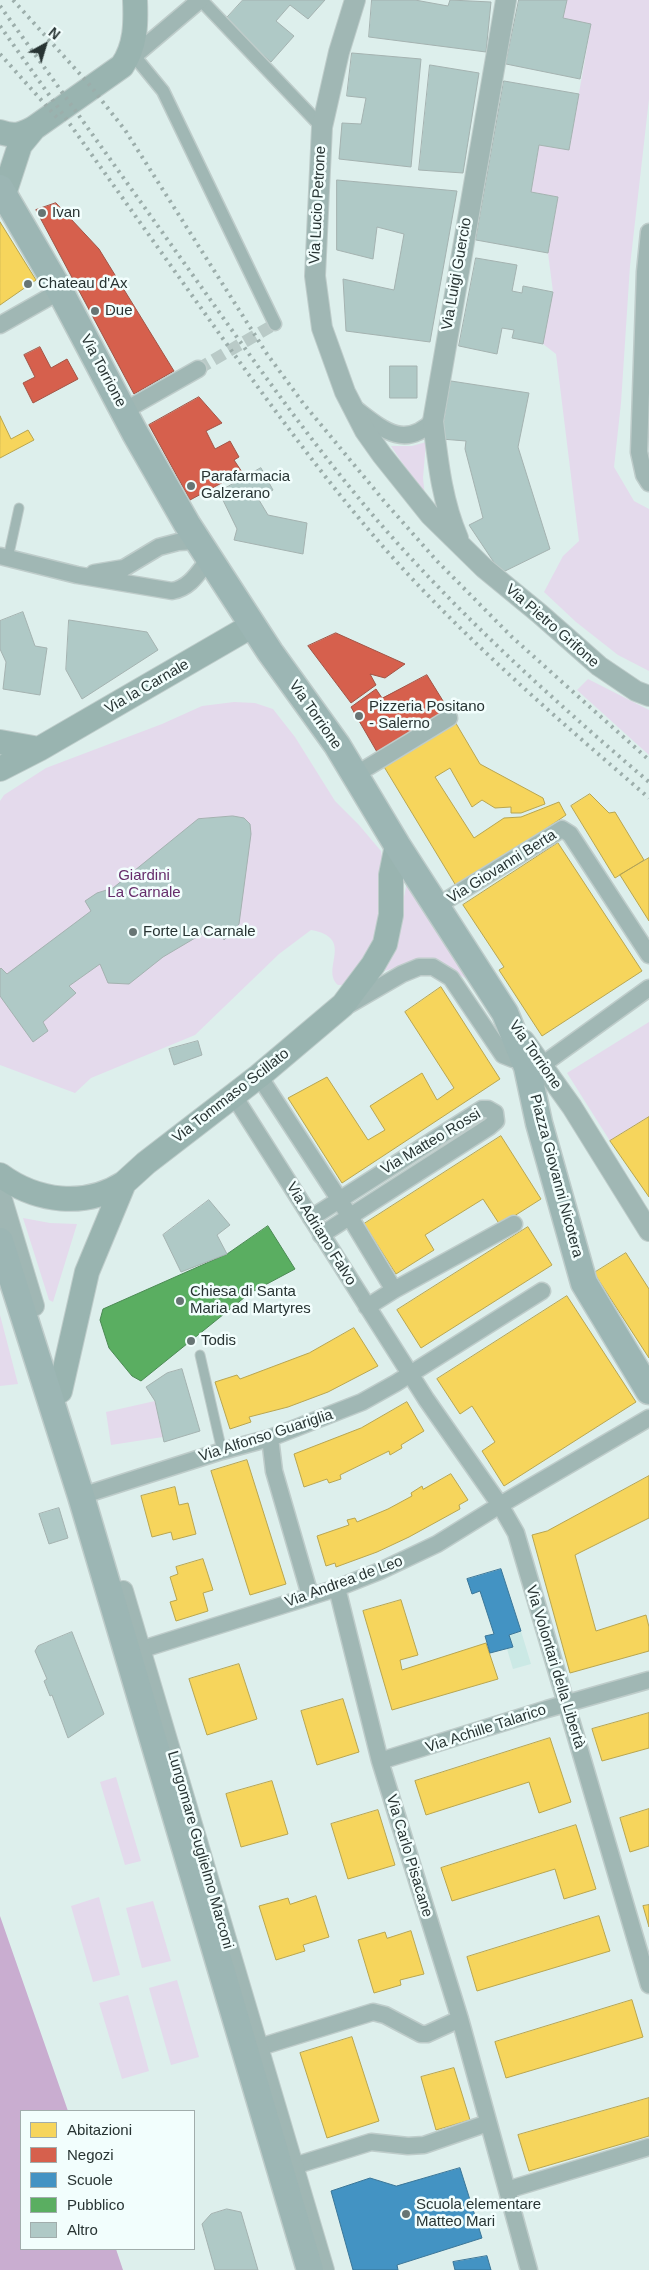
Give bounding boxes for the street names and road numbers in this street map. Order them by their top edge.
street label: Via Lucio Petrone [306,146,330,264]
street label: Via Luigi Guercio [438,216,476,332]
street label: Via Torrione [76,332,130,410]
street label: Via Pietro Grifone [502,580,602,672]
street label: Via la Carnale [102,656,192,718]
street label: Via Torrione [285,677,345,753]
street label: Via Giovanni Berta [444,826,560,908]
street label: Via Torrione [505,1017,565,1093]
street label: Via Tommaso Scillato [169,1045,293,1147]
street label: Piazza Giovanni Nicotera [526,1092,586,1260]
street label: Via Matteo Rossi [378,1105,484,1179]
street label: Via Adriano Falvo [282,1179,360,1289]
street label: Via Alfonso Guariglia [197,1406,335,1466]
street label: Via Andrea de Leo [283,1552,405,1612]
street label: Via Volontari della Libertà [522,1583,588,1751]
street label: Via Achille Talarico [423,1701,549,1757]
street label: Lungomare Guglielmo Marconi [163,1749,237,1951]
street label: Via Carlo Pisacane [382,1793,436,1919]

